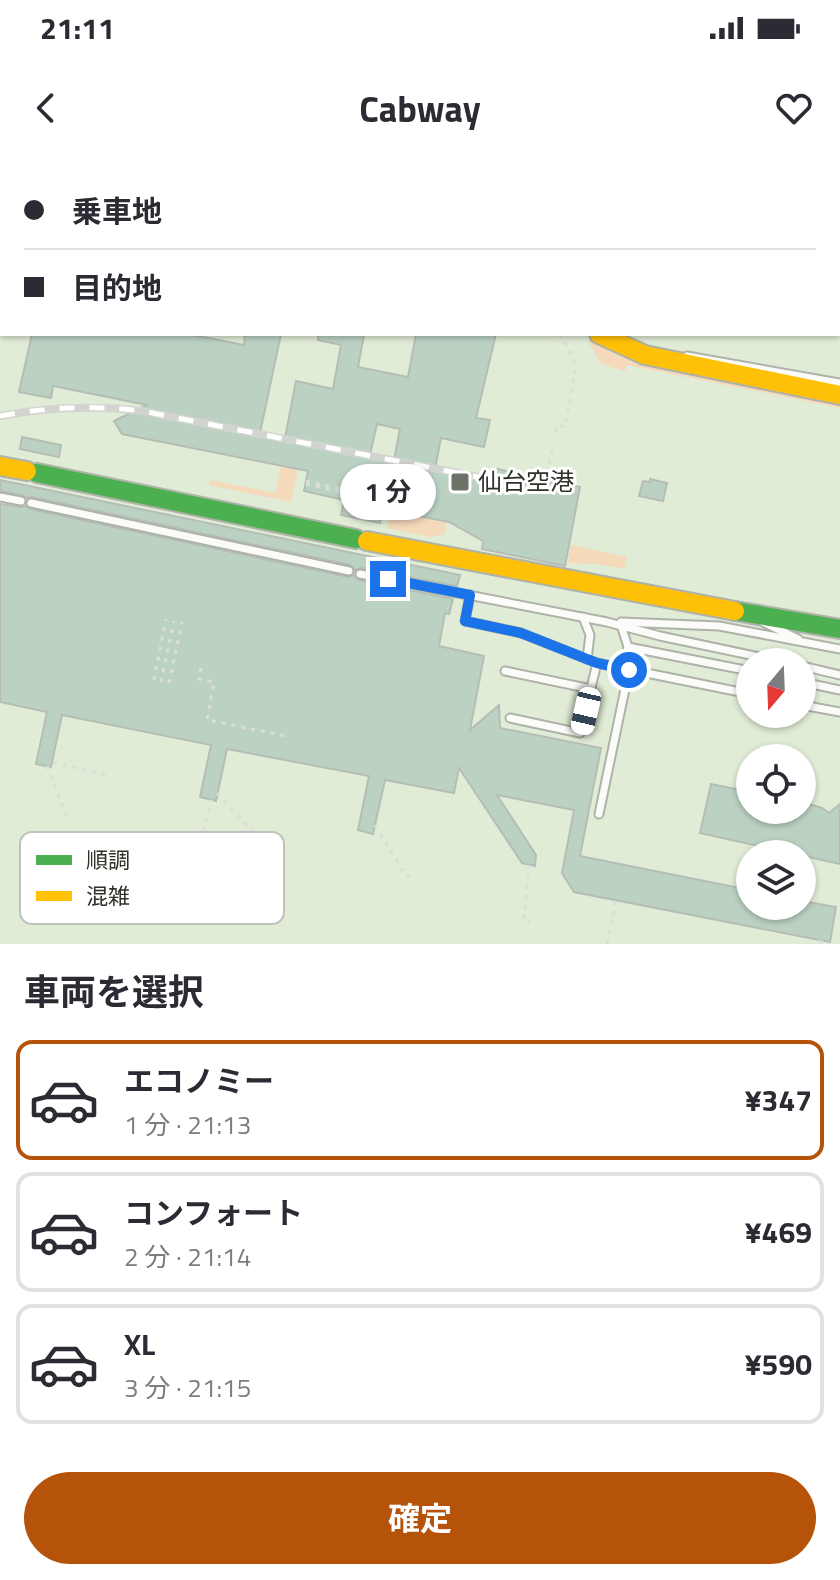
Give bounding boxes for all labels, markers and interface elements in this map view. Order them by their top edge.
text: 21:11 [40,5,115,51]
text: Cabway [359,81,481,136]
icon: back [24,86,68,130]
icon: heart [772,86,816,130]
text: 乗車地 [72,188,162,234]
text: 目的地 [72,265,162,311]
callout: 1 分 [340,463,436,519]
place label: 仙台空港 [478,463,574,499]
marker: 仙台空港 [449,471,471,493]
text: 1 分 [365,472,411,511]
route end [370,561,406,597]
north arrow [736,648,816,728]
map controls [736,648,816,920]
route start [611,652,647,688]
car [569,685,603,737]
button: locate [736,744,816,824]
legend [20,832,284,924]
button: layers [736,840,816,920]
text: 順調 [86,843,130,877]
text: 混雑 [86,879,130,913]
text: 車両を選択 [24,964,204,1019]
text: エコノミー [124,1058,274,1104]
icon: car [28,1064,100,1136]
text: ¥347 [745,1077,812,1123]
text: 1 分 · 21:13 [124,1105,251,1144]
text: コンフォート [124,1190,303,1236]
icon: car [28,1196,100,1268]
text: ¥469 [745,1209,812,1255]
text: 2 分 · 21:14 [124,1237,251,1276]
text: XL [124,1321,155,1367]
icon: car [28,1328,100,1400]
text: ¥590 [745,1341,812,1387]
text: 3 分 · 21:15 [124,1368,251,1407]
button: 確定 [24,1472,816,1564]

